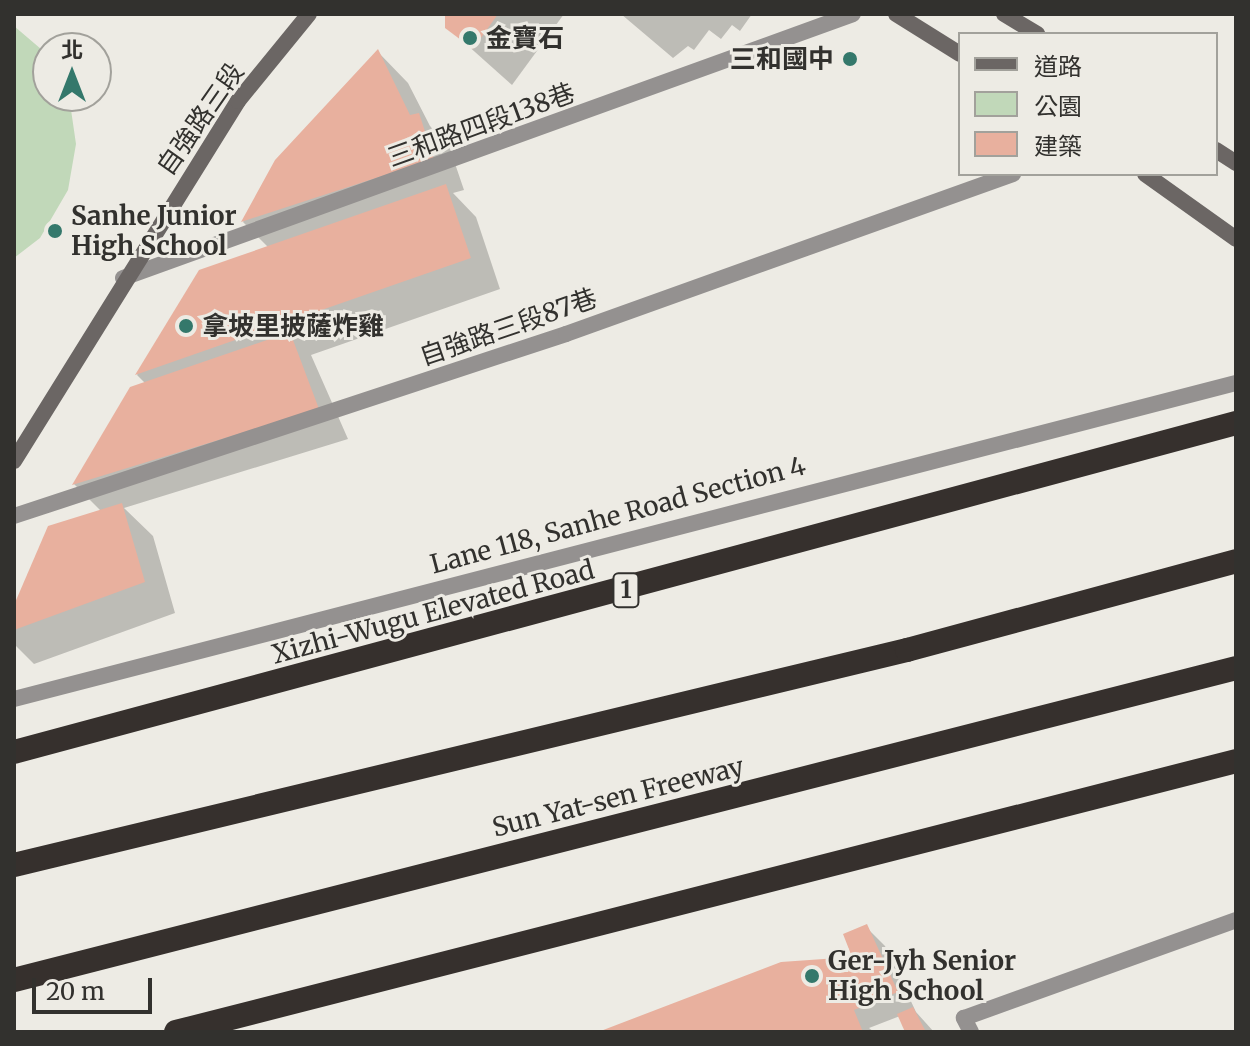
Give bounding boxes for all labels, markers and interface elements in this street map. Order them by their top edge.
place label: 金寶石 [486,22,564,54]
marker: 金寶石 [461,29,479,47]
north arrow [32,32,112,112]
legend [958,32,1218,176]
text: 北 [61,36,83,64]
place label: 三和國中 [730,43,834,75]
marker: 三和國中 [841,50,859,68]
text: 道路 [1034,51,1082,82]
street label: 自強路三段 [150,57,250,181]
street label: 三和路四段138巷 [383,77,579,173]
text: 公園 [1034,91,1082,122]
text: 建築 [1034,131,1082,162]
place label: Sanhe Junior High School [71,200,237,262]
marker: Sanhe Junior High School [46,222,64,240]
street label: 自強路三段87巷 [415,282,601,372]
place label: 拿坡里披薩炸雞 [202,310,384,342]
marker: 拿坡里披薩炸雞 [177,317,195,335]
street label: Lane 118, Sanhe Road Section 4 [427,450,809,580]
street label: Xizhi-Wugu Elevated Road [269,554,597,670]
road number: 1 [612,570,640,610]
street label: Sun Yat-sen Freeway [489,751,747,843]
place label: Ger-Jyh Senior High School [828,945,1016,1006]
scale bar [36,962,156,1012]
marker: Ger-Jyh Senior High School [803,967,821,985]
text: 20 m [46,976,105,1007]

